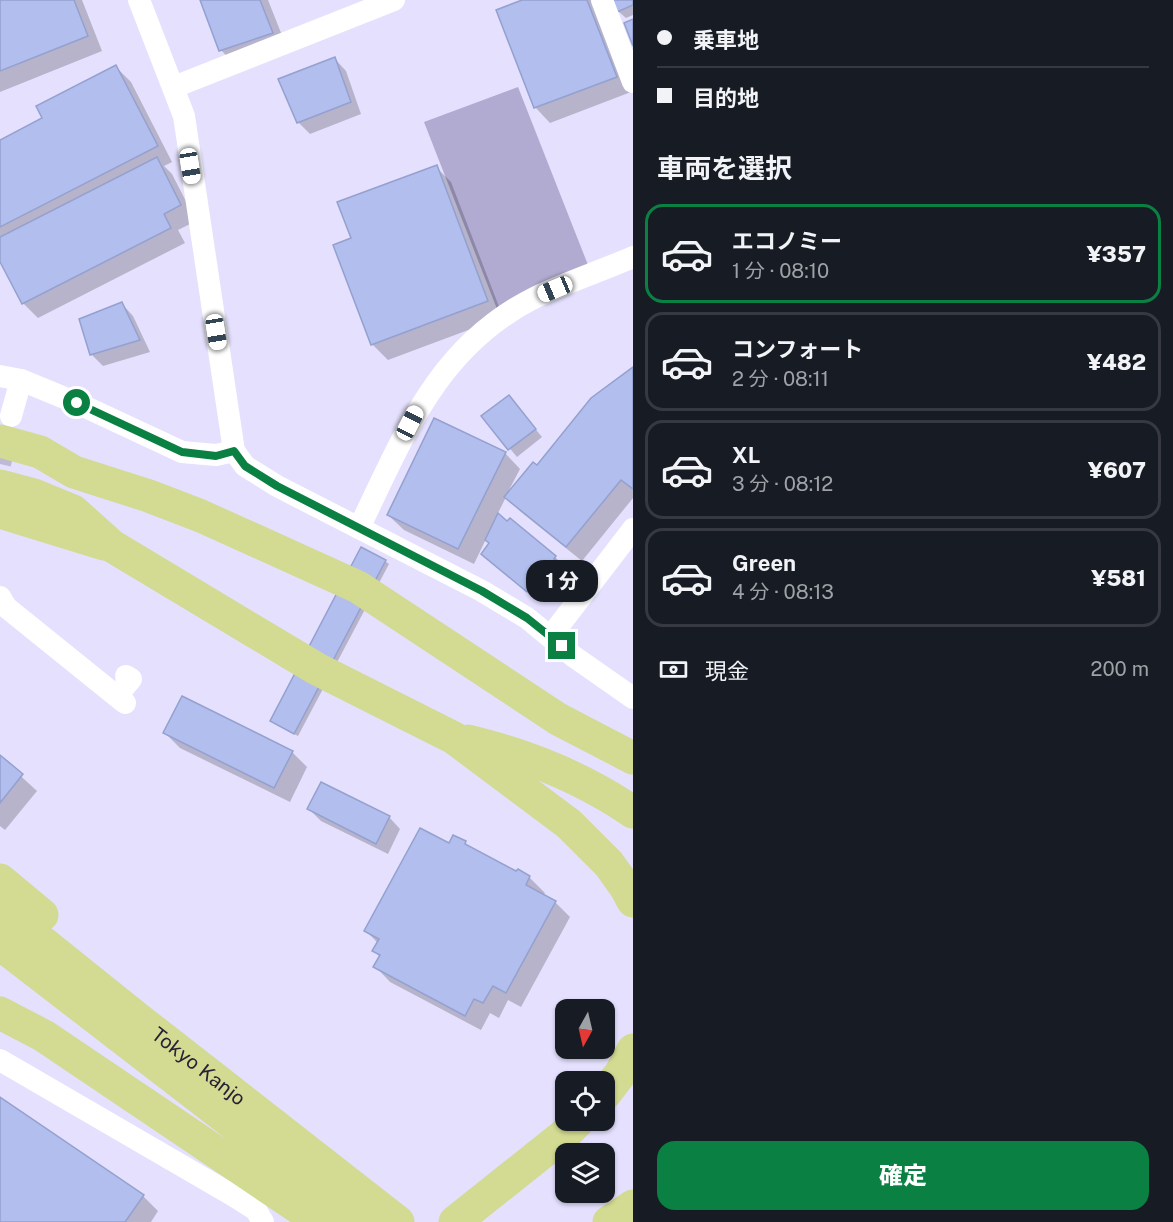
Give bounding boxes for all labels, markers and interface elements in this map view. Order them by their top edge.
text: 乗車地 [693,27,759,53]
text: 目的地 [693,85,759,111]
car [178,147,202,185]
text: 車両を選択 [657,152,792,184]
icon: car [660,227,714,281]
text: エコノミー [732,228,842,254]
text: ¥357 [1087,241,1146,267]
text: 1 分 · 08:10 [732,259,829,283]
car [535,274,575,304]
car [204,313,228,351]
icon: car [660,335,714,389]
text: コンフォート [732,336,863,362]
text: ¥482 [1087,349,1146,375]
text: 2 分 · 08:11 [732,367,829,391]
route start [63,389,90,416]
car [394,403,426,443]
text: XL [732,442,760,468]
icon: car [660,443,714,497]
text: ¥607 [1088,457,1146,483]
text: 3 分 · 08:12 [732,472,833,496]
text: Green [732,550,796,576]
icon: car [660,551,714,605]
callout: 1 分 [526,559,598,601]
text: ¥581 [1091,565,1146,591]
text: 1 分 [545,569,579,593]
text: 4 分 · 08:13 [732,580,834,604]
route end [548,632,575,659]
icon: cash [657,653,690,686]
text: 200 m [1091,657,1149,681]
text: 現金 [705,658,749,684]
north arrow [555,999,615,1059]
map controls [555,999,615,1203]
street label: Tokyo Kanjo [147,1022,250,1110]
button: locate [555,1071,615,1131]
button: 確定 [657,1141,1149,1210]
button: layers [555,1143,615,1203]

